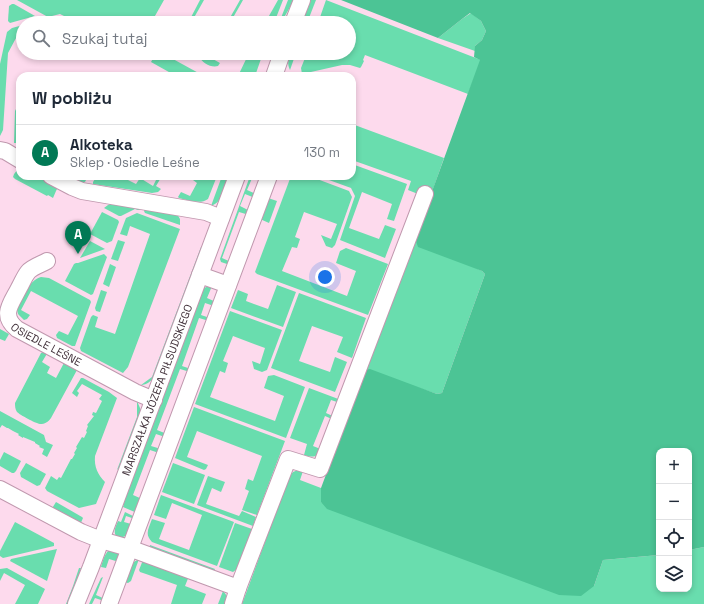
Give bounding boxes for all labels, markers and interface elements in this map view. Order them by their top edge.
search box [16,16,356,60]
icon: search [30,27,52,49]
text: Szukaj tutaj [62,29,148,48]
text: W pobliżu [32,87,112,109]
text: Alkoteka [70,135,133,154]
text: A [41,144,49,161]
text: 130 m [304,144,340,161]
text: Sklep · Osiedle Leśne [70,154,200,171]
pin: A [65,221,91,254]
your location [315,267,335,287]
street label: MARSZAŁKA JÓZEFA PIŁSUDSKIEGO [119,302,196,478]
street label: OSIEDLE LEŚNE [8,320,84,369]
map controls [656,448,692,592]
button: + [656,448,692,484]
button: − [656,484,692,520]
button: locate [656,520,692,556]
button: layers [656,556,692,592]

